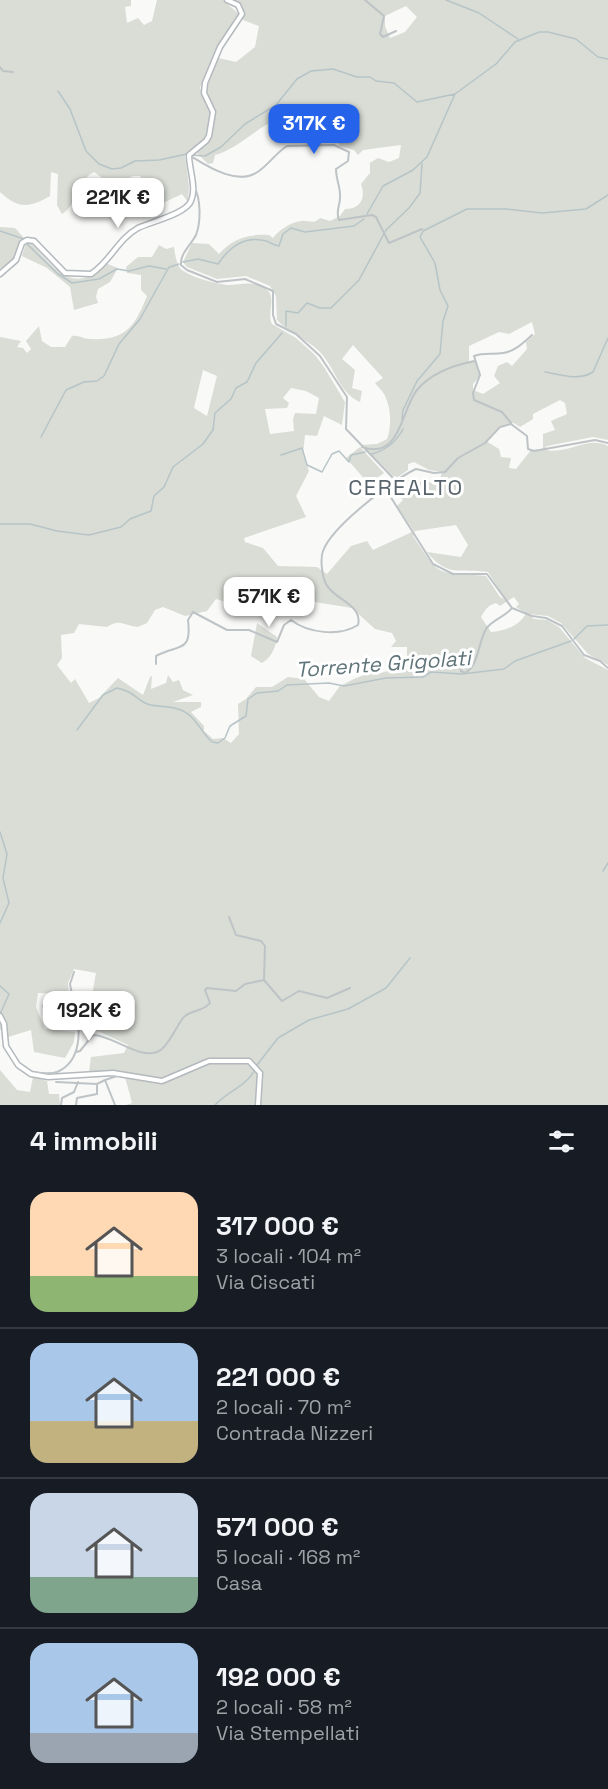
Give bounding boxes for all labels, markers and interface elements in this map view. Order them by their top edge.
pin: 317K € [265,104,363,155]
text: 317K € [282,110,346,136]
pin: 221K € [69,178,167,229]
text: 221K € [86,184,150,210]
district label: CEREALTO [348,473,464,501]
pin: 571K € [220,577,318,628]
text: 571K € [238,583,300,609]
water label: Torrente Grigolati [294,644,474,683]
pin: 192K € [40,991,138,1042]
text: 192K € [57,997,121,1023]
text: 4 immobili [30,1124,158,1158]
icon: filters [545,1125,578,1158]
text: 317 000 € [216,1209,339,1243]
icon: home [78,1216,150,1288]
text: 3 locali · 104 m² [216,1243,361,1269]
text: Via Ciscati [216,1269,315,1295]
text: 221 000 € [216,1360,340,1394]
icon: home [78,1367,150,1439]
text: 2 locali · 70 m² [216,1394,351,1420]
text: Contrada Nizzeri [216,1420,373,1446]
text: 571 000 € [216,1510,339,1544]
icon: home [78,1517,150,1589]
text: 5 locali · 168 m² [216,1544,360,1570]
text: Casa [216,1570,262,1596]
text: 192 000 € [216,1660,341,1694]
icon: home [78,1667,150,1739]
text: 2 locali · 58 m² [216,1694,352,1720]
text: Via Stempellati [216,1720,360,1746]

